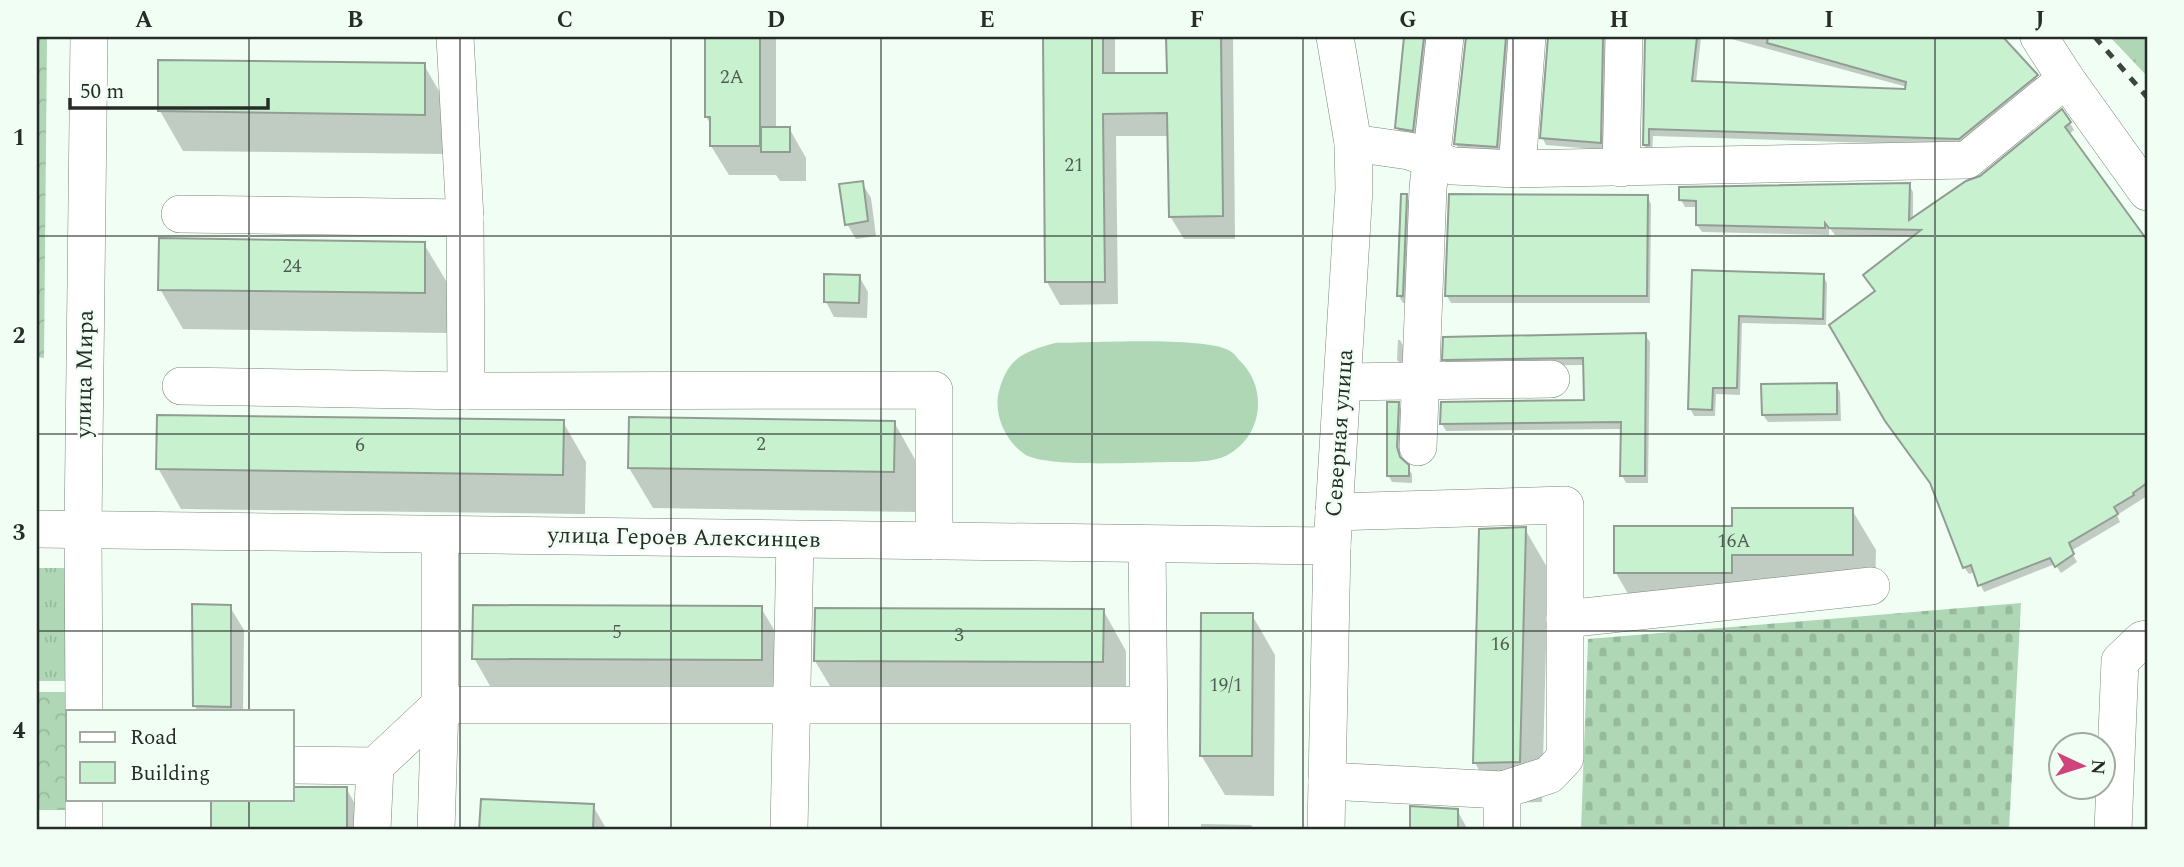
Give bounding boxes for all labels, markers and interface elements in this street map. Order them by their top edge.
text: A [135,3,153,38]
text: B [347,3,363,38]
text: C [557,3,573,38]
text: D [767,3,785,38]
text: E [979,3,995,38]
text: F [1190,3,1204,38]
text: G [1399,3,1417,38]
text: H [1609,3,1629,38]
text: I [1824,3,1834,38]
text: J [2035,3,2045,38]
house number: 2А [720,63,744,92]
scale bar [70,66,268,110]
text: 50 m [80,76,124,108]
text: 1 [13,121,25,156]
house number: 21 [1064,151,1084,180]
house number: 24 [282,252,302,281]
street label: улица Мира [66,310,104,439]
text: 2 [13,319,26,354]
street label: Северная улица [1317,348,1363,518]
house number: 2 [756,430,766,459]
house number: 6 [355,431,365,460]
text: 3 [13,516,26,551]
street label: улица Героев Алексинцев [546,518,821,558]
house number: 16А [1717,527,1751,556]
house number: 5 [612,618,622,647]
house number: 3 [954,621,964,650]
house number: 16 [1490,630,1510,659]
house number: 19/1 [1209,671,1243,700]
legend [66,710,294,800]
text: 4 [13,714,26,749]
text: Road [130,722,177,754]
north arrow [2048,730,2118,800]
text: Building [130,758,210,790]
text: N [2082,758,2112,776]

